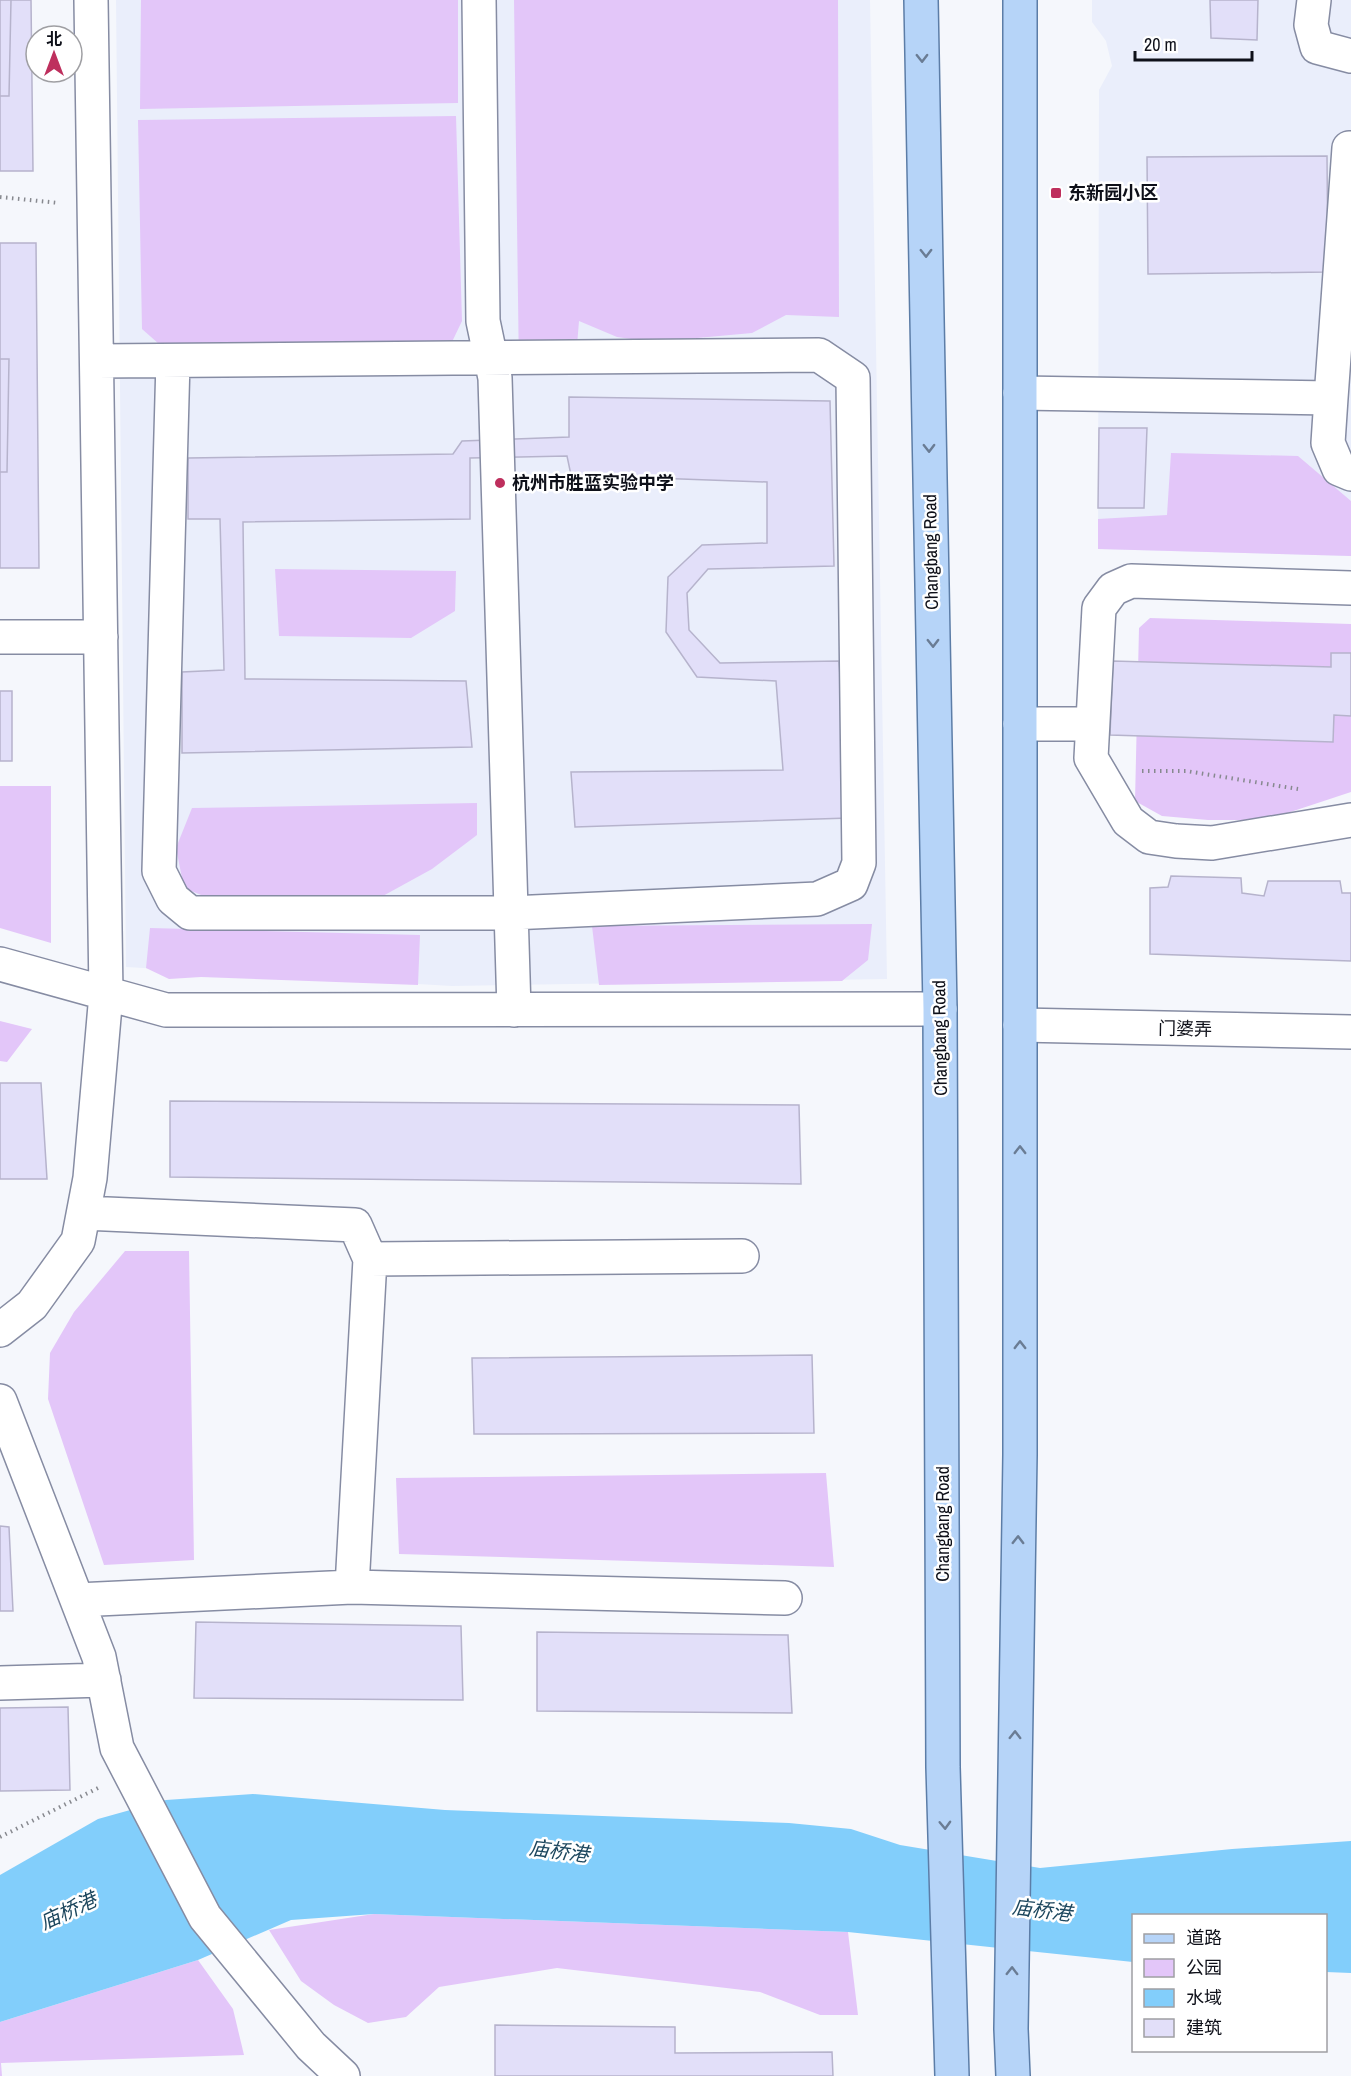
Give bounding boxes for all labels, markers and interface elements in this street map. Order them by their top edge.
north arrow [24,24,84,84]
scale bar [1135,24,1252,62]
text: 北 [46,28,62,50]
text: 20 m [1144,32,1177,57]
one-way arrow [916,54,928,63]
place label: 东新园小区 [1068,180,1158,205]
marker: 东新园小区 [1049,186,1063,200]
one-way arrow [919,249,932,258]
one-way arrow [923,444,936,453]
place label: 杭州市胜蓝实验中学 [512,470,674,495]
marker: 杭州市胜蓝实验中学 [493,476,507,490]
street label: Changbang Road [917,494,944,610]
one-way arrow [927,639,939,648]
street label: Changbang Road [926,980,953,1096]
street label: 门婆弄 [1158,1016,1212,1041]
one-way arrow [1014,1146,1026,1155]
one-way arrow [1014,1341,1026,1350]
street label: Changbang Road [930,1466,955,1582]
one-way arrow [1012,1536,1025,1545]
one-way arrow [1009,1731,1021,1740]
one-way arrow [939,1821,951,1830]
water label: 庙桥港 [528,1833,593,1868]
water label: 庙桥港 [35,1884,103,1935]
water label: 庙桥港 [1011,1892,1076,1927]
legend [1132,1914,1327,2052]
text: 道路 [1186,1925,1222,1950]
text: 公园 [1186,1955,1222,1980]
one-way arrow [1006,1966,1018,1975]
text: 水域 [1186,1985,1222,2010]
text: 建筑 [1186,2015,1222,2040]

